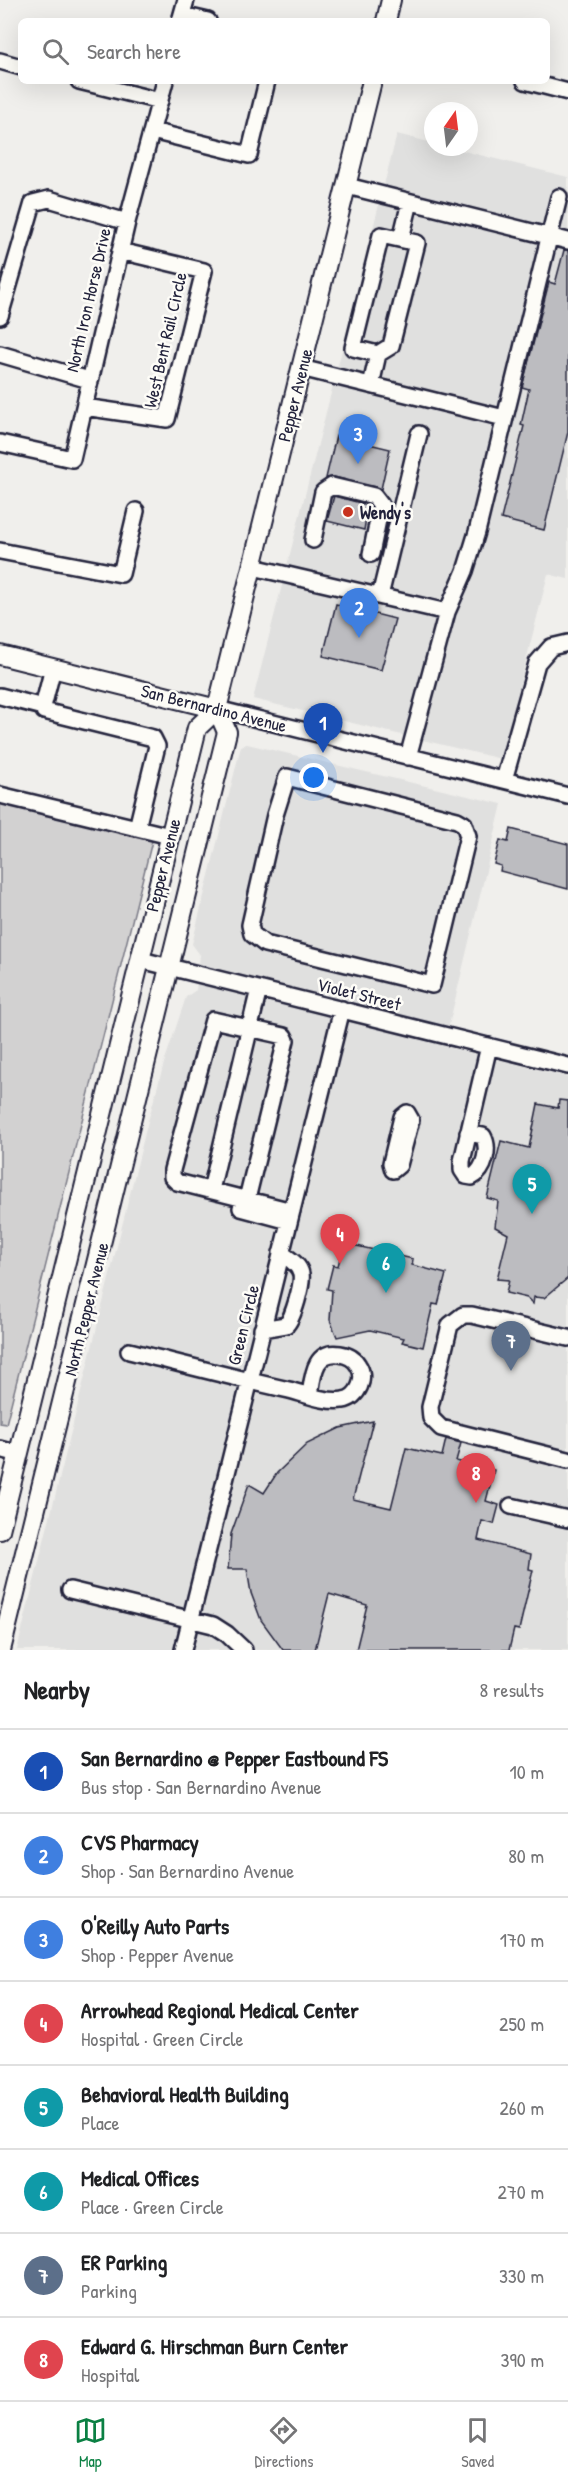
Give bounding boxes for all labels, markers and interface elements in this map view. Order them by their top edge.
search box [18,18,550,84]
icon: search [39,35,72,68]
text: Search here [87,36,181,66]
north arrow [424,102,478,156]
street label: North Iron Horse Drive [59,226,117,374]
street label: West Bent Rail Circle [137,270,193,410]
street label: Pepper Avenue [271,346,319,444]
pin: 3 [338,414,378,464]
place label: Wendy's [360,500,411,526]
marker: Wendy's [341,505,355,519]
pin: 2 [340,588,378,638]
street label: San Bernardino Avenue [139,678,289,738]
pin: 1 [304,704,342,753]
your location [299,763,328,792]
street label: Pepper Avenue [139,816,187,914]
street label: Violet Street [314,972,404,1017]
pin: 5 [512,1164,552,1214]
pin: 4 [320,1214,360,1264]
street label: North Pepper Avenue [57,1240,115,1378]
pin: 6 [366,1244,406,1293]
street label: Green Circle [221,1282,265,1368]
pin: 7 [492,1322,530,1371]
pin: 8 [456,1454,496,1503]
text: Nearby [24,1672,90,1707]
text: 8 results [479,1676,544,1703]
text: San Bernardino @ Pepper Eastbound FS [81,1743,388,1773]
text: 1 [40,1758,47,1785]
text: 10 m [510,1758,544,1785]
text: Bus stop · San Bernardino Avenue [81,1773,322,1800]
text: CVS Pharmacy [81,1827,199,1857]
text: 2 [39,1842,48,1869]
text: 80 m [508,1842,544,1869]
text: Shop · San Bernardino Avenue [81,1857,294,1884]
text: O'Reilly Auto Parts [81,1911,229,1941]
text: 3 [39,1926,48,1953]
text: 170 m [500,1926,544,1953]
text: Shop · Pepper Avenue [81,1941,234,1968]
text: Arrowhead Regional Medical Center [81,1995,359,2025]
text: 4 [40,2010,47,2037]
text: 250 m [499,2010,544,2037]
text: Hospital · Green Circle [81,2025,243,2052]
text: Behavioral Health Building [81,2079,289,2109]
text: 5 [39,2094,48,2121]
text: 260 m [500,2094,544,2121]
text: Place [81,2109,120,2136]
text: Medical Offices [81,2163,199,2193]
text: 6 [40,2178,47,2205]
text: 270 m [498,2178,544,2205]
text: Place · Green Circle [81,2193,224,2220]
text: ER Parking [81,2247,167,2277]
text: 7 [39,2262,48,2289]
text: 330 m [499,2262,544,2289]
text: Parking [81,2277,137,2304]
text: Edward G. Hirschman Burn Center [81,2331,348,2361]
text: 8 [39,2346,48,2373]
text: 390 m [501,2346,544,2373]
text: Hospital [81,2361,139,2388]
tab: Map [74,2414,107,2472]
tab: Directions [255,2414,313,2472]
tab: Saved [461,2414,494,2472]

